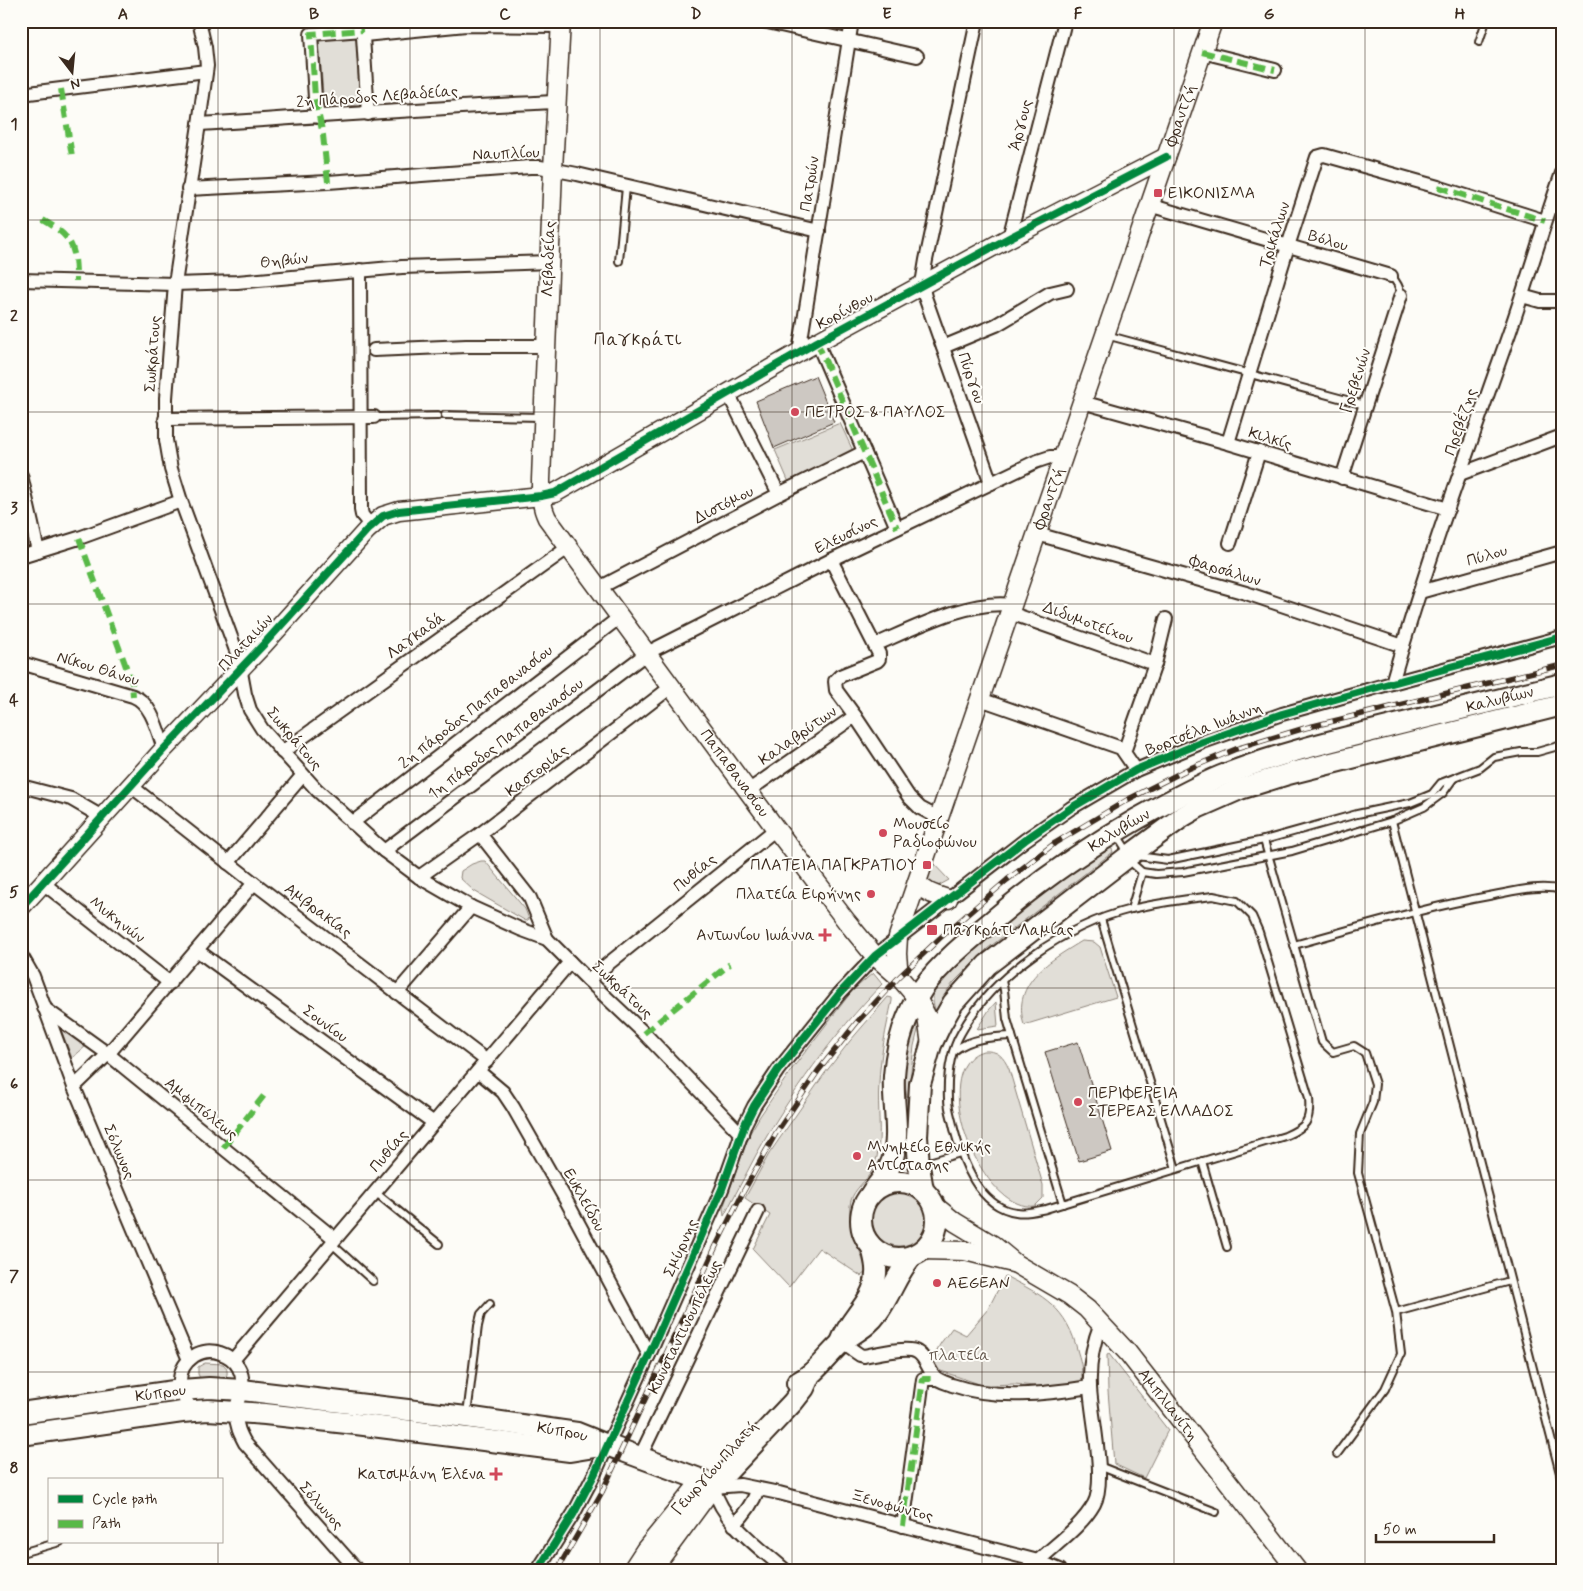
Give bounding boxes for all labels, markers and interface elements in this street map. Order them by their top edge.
text: A [118,4,128,25]
text: B [309,4,319,25]
text: C [499,4,511,25]
text: D [690,4,702,25]
text: E [882,4,892,25]
text: F [1074,4,1083,25]
text: G [1264,4,1275,25]
text: H [1455,4,1466,25]
north arrow [48,48,98,98]
text: N [68,74,82,93]
street label: 2η Πάροδος Λεβαδείας [295,81,459,113]
street label: Φραντζή [1160,81,1201,150]
street label: Άργους [1005,97,1037,153]
text: 1 [10,114,18,135]
street label: Ναυπλίου [472,142,540,166]
street label: Πατρών [795,155,825,213]
place label: ΕΙΚΟΝΙΣΜΑ [1168,183,1255,204]
marker: ΕΙΚΟΝΙΣΜΑ [1152,187,1164,199]
street label: Τρικάλων [1254,199,1296,271]
street label: Λεβαδείας [537,221,561,297]
street label: Βόλου [1306,225,1350,257]
street label: Θηβών [259,248,309,274]
street label: Κορίνθου [813,287,877,335]
text: 2 [10,306,18,327]
street label: Σωκράτους [140,315,166,393]
district label: Παγκράτι [594,328,682,352]
street label: Γρεβενών [1336,346,1376,416]
street label: Πύργου [952,350,990,406]
street label: Πρεβέζης [1439,385,1482,458]
place label: ΠΕΤΡΟΣ & ΠΑΥΛΟΣ [805,402,946,423]
marker: ΠΕΤΡΟΣ & ΠΑΥΛΟΣ [789,406,801,418]
street label: Κιλκίς [1246,422,1294,456]
street label: Φραντζή [1028,464,1069,533]
street label: Διστόμου [691,481,757,529]
text: 3 [10,498,18,519]
street label: Ελευσίνος [811,511,881,559]
street label: Πύλου [1464,540,1510,572]
street label: Φαρσάλων [1186,550,1263,592]
street label: Διδυμοτείχου [1040,597,1136,649]
street label: Λαγκαδά [382,608,450,664]
street label: Πλαταιών [214,610,278,676]
street label: 2η πάροδος Παπαθανασίου [395,640,557,774]
street label: Νίκου Θάνου [54,647,142,691]
street label: 1η πάροδος Παπαθανασίου [424,674,588,804]
street label: Καλυβίων [1464,681,1536,718]
text: 4 [9,690,19,711]
street label: Βορτσέλα Ιωάννη [1142,696,1265,761]
street label: Καλαβρύτων [755,701,841,771]
street label: Σωκράτους [261,703,327,775]
street label: Παπαθανασίου [695,725,774,821]
street label: Καστοριάς [501,740,573,802]
street label: Καλυβίων [1084,803,1153,857]
place label: Μουσείο Ραδιοφώνου [893,814,977,853]
marker: Μουσείο Ραδιοφώνου [877,827,889,839]
street label: Πυθίας [669,849,721,897]
place label: ΠΛΑΤΕΙΑ ΠΑΓΚΡΑΤΙΟΥ [750,855,917,876]
marker: ΠΛΑΤΕΙΑ ΠΑΓΚΡΑΤΙΟΥ [921,859,933,871]
street label: Αμβρακίας [280,879,356,943]
text: 5 [9,882,19,903]
place label: Πλατεία Ειρήνης [736,884,861,905]
marker: Πλατεία Ειρήνης [865,888,877,900]
street label: Μυκηνών [85,892,149,948]
place label: Παγκράτι Λαμίας [943,920,1074,941]
marker: Παγκράτι Λαμίας [925,923,939,937]
place label: Αντωνίου Ιωάννα [696,925,815,946]
marker: Αντωνίου Ιωάννα [819,929,831,941]
street label: Σωκράτους [587,956,657,1024]
street label: Σουνίου [298,1000,352,1048]
street label: Αμφιπόλεως [160,1073,242,1145]
text: 6 [10,1074,18,1095]
place label: ΠΕΡΙΦΕΡΕΙΑ ΣΤΕΡΕΑΣ ΕΛΛΑΔΟΣ [1088,1083,1234,1122]
marker: ΠΕΡΙΦΕΡΕΙΑ ΣΤΕΡΕΑΣ ΕΛΛΑΔΟΣ [1072,1096,1084,1108]
street label: Σόλωνος [98,1121,140,1183]
street label: Πυθίας [365,1125,413,1177]
place label: Μνημείο Εθνικής Αντίστασης [867,1137,991,1176]
marker: Μνημείο Εθνικής Αντίστασης [851,1150,863,1162]
street label: Ευκλείδου [558,1165,610,1235]
street label: Σμύρνης [659,1216,703,1280]
street label: Κωνσταντινουπόλεως [643,1256,727,1398]
text: 7 [9,1266,19,1287]
place label: AEGEAN [947,1273,1010,1294]
marker: AEGEAN [931,1277,943,1289]
park label: πλατεία [928,1345,990,1366]
street label: Αμπλιανίτη [1133,1364,1204,1446]
street label: Κύπρου [134,1379,187,1407]
street label: Γεωργίου Πλατή [667,1416,763,1520]
street label: Κύπρου [536,1417,591,1447]
text: 8 [9,1458,19,1479]
place label: Κατσιμάνη Έλενα [358,1464,486,1485]
marker: Κατσιμάνη Έλενα [490,1468,502,1480]
legend [48,1478,222,1544]
street label: Σόλωνος [294,1478,348,1534]
street label: Ξενοφώντος [848,1485,936,1527]
text: Cycle path [92,1490,157,1510]
scale bar [1376,1511,1493,1543]
text: Path [92,1514,121,1534]
text: 50 m [1383,1520,1417,1540]

